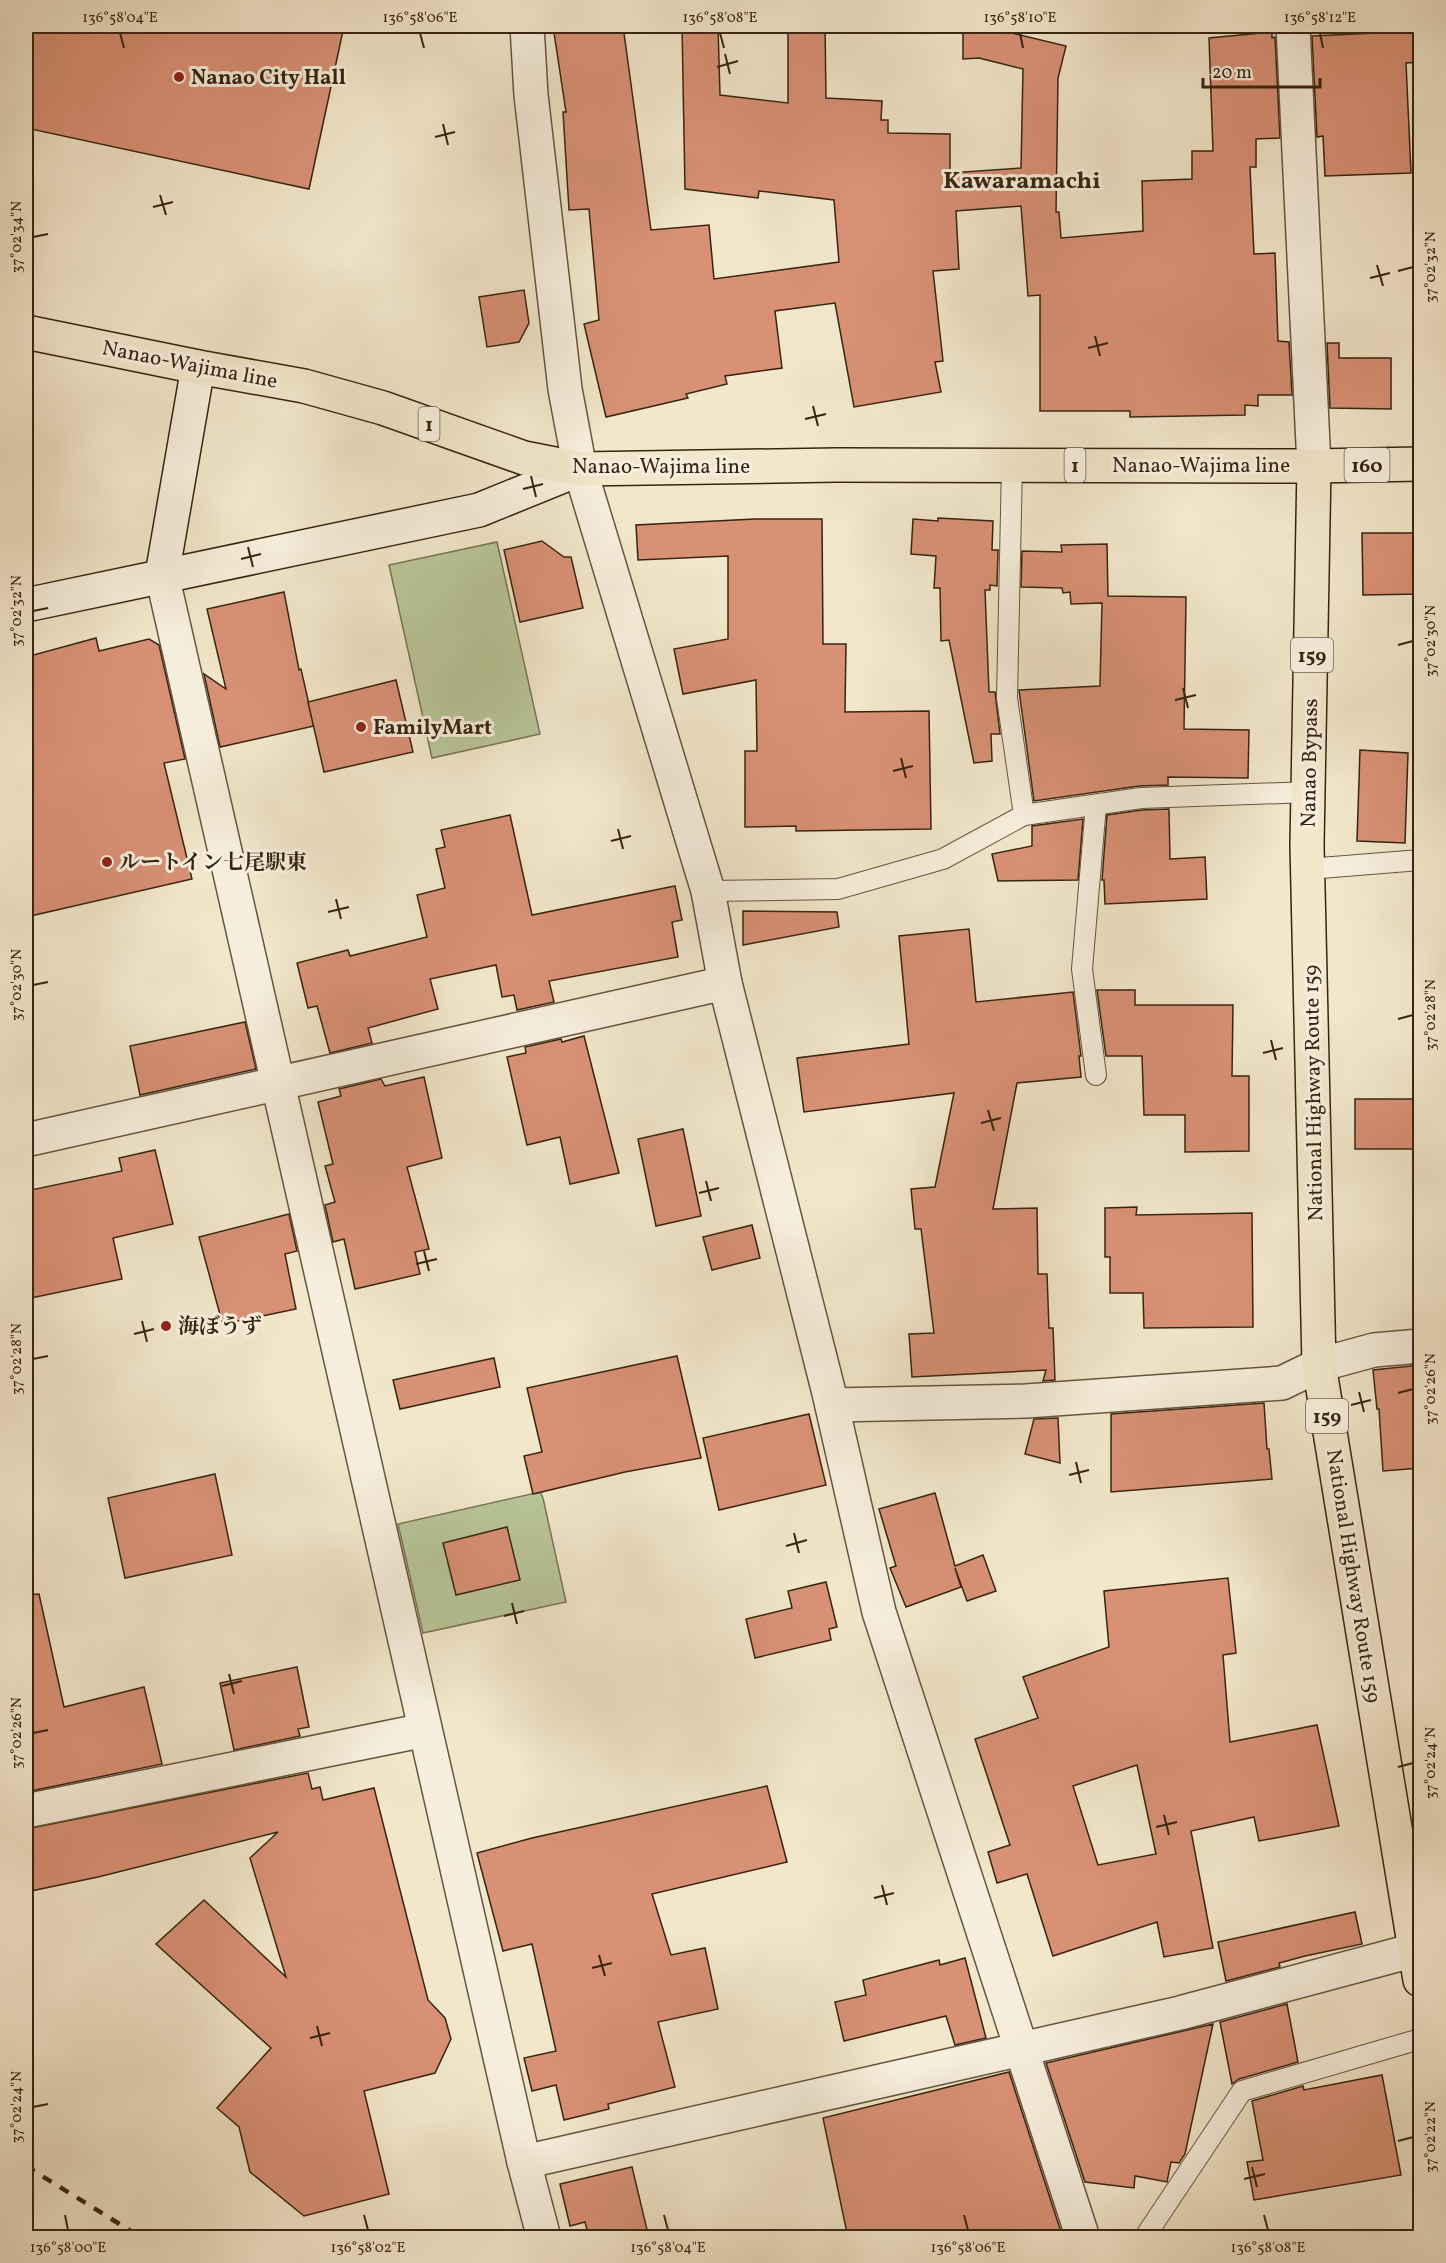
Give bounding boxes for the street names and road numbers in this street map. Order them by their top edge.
street label: Nanao-Wajima line [99,334,280,397]
road number: 1 [418,407,440,441]
road number: 1 [1064,448,1086,482]
road number: 160 [1344,448,1390,482]
street label: Nanao-Wajima line [1112,452,1290,481]
street label: Nanao-Wajima line [572,453,750,482]
road number: 159 [1291,638,1333,672]
street label: Nanao Bypass [1295,698,1326,828]
street label: National Highway Route 159 [1298,964,1331,1222]
road number: 159 [1306,1399,1348,1433]
street label: National Highway Route 159 [1318,1447,1387,1705]

